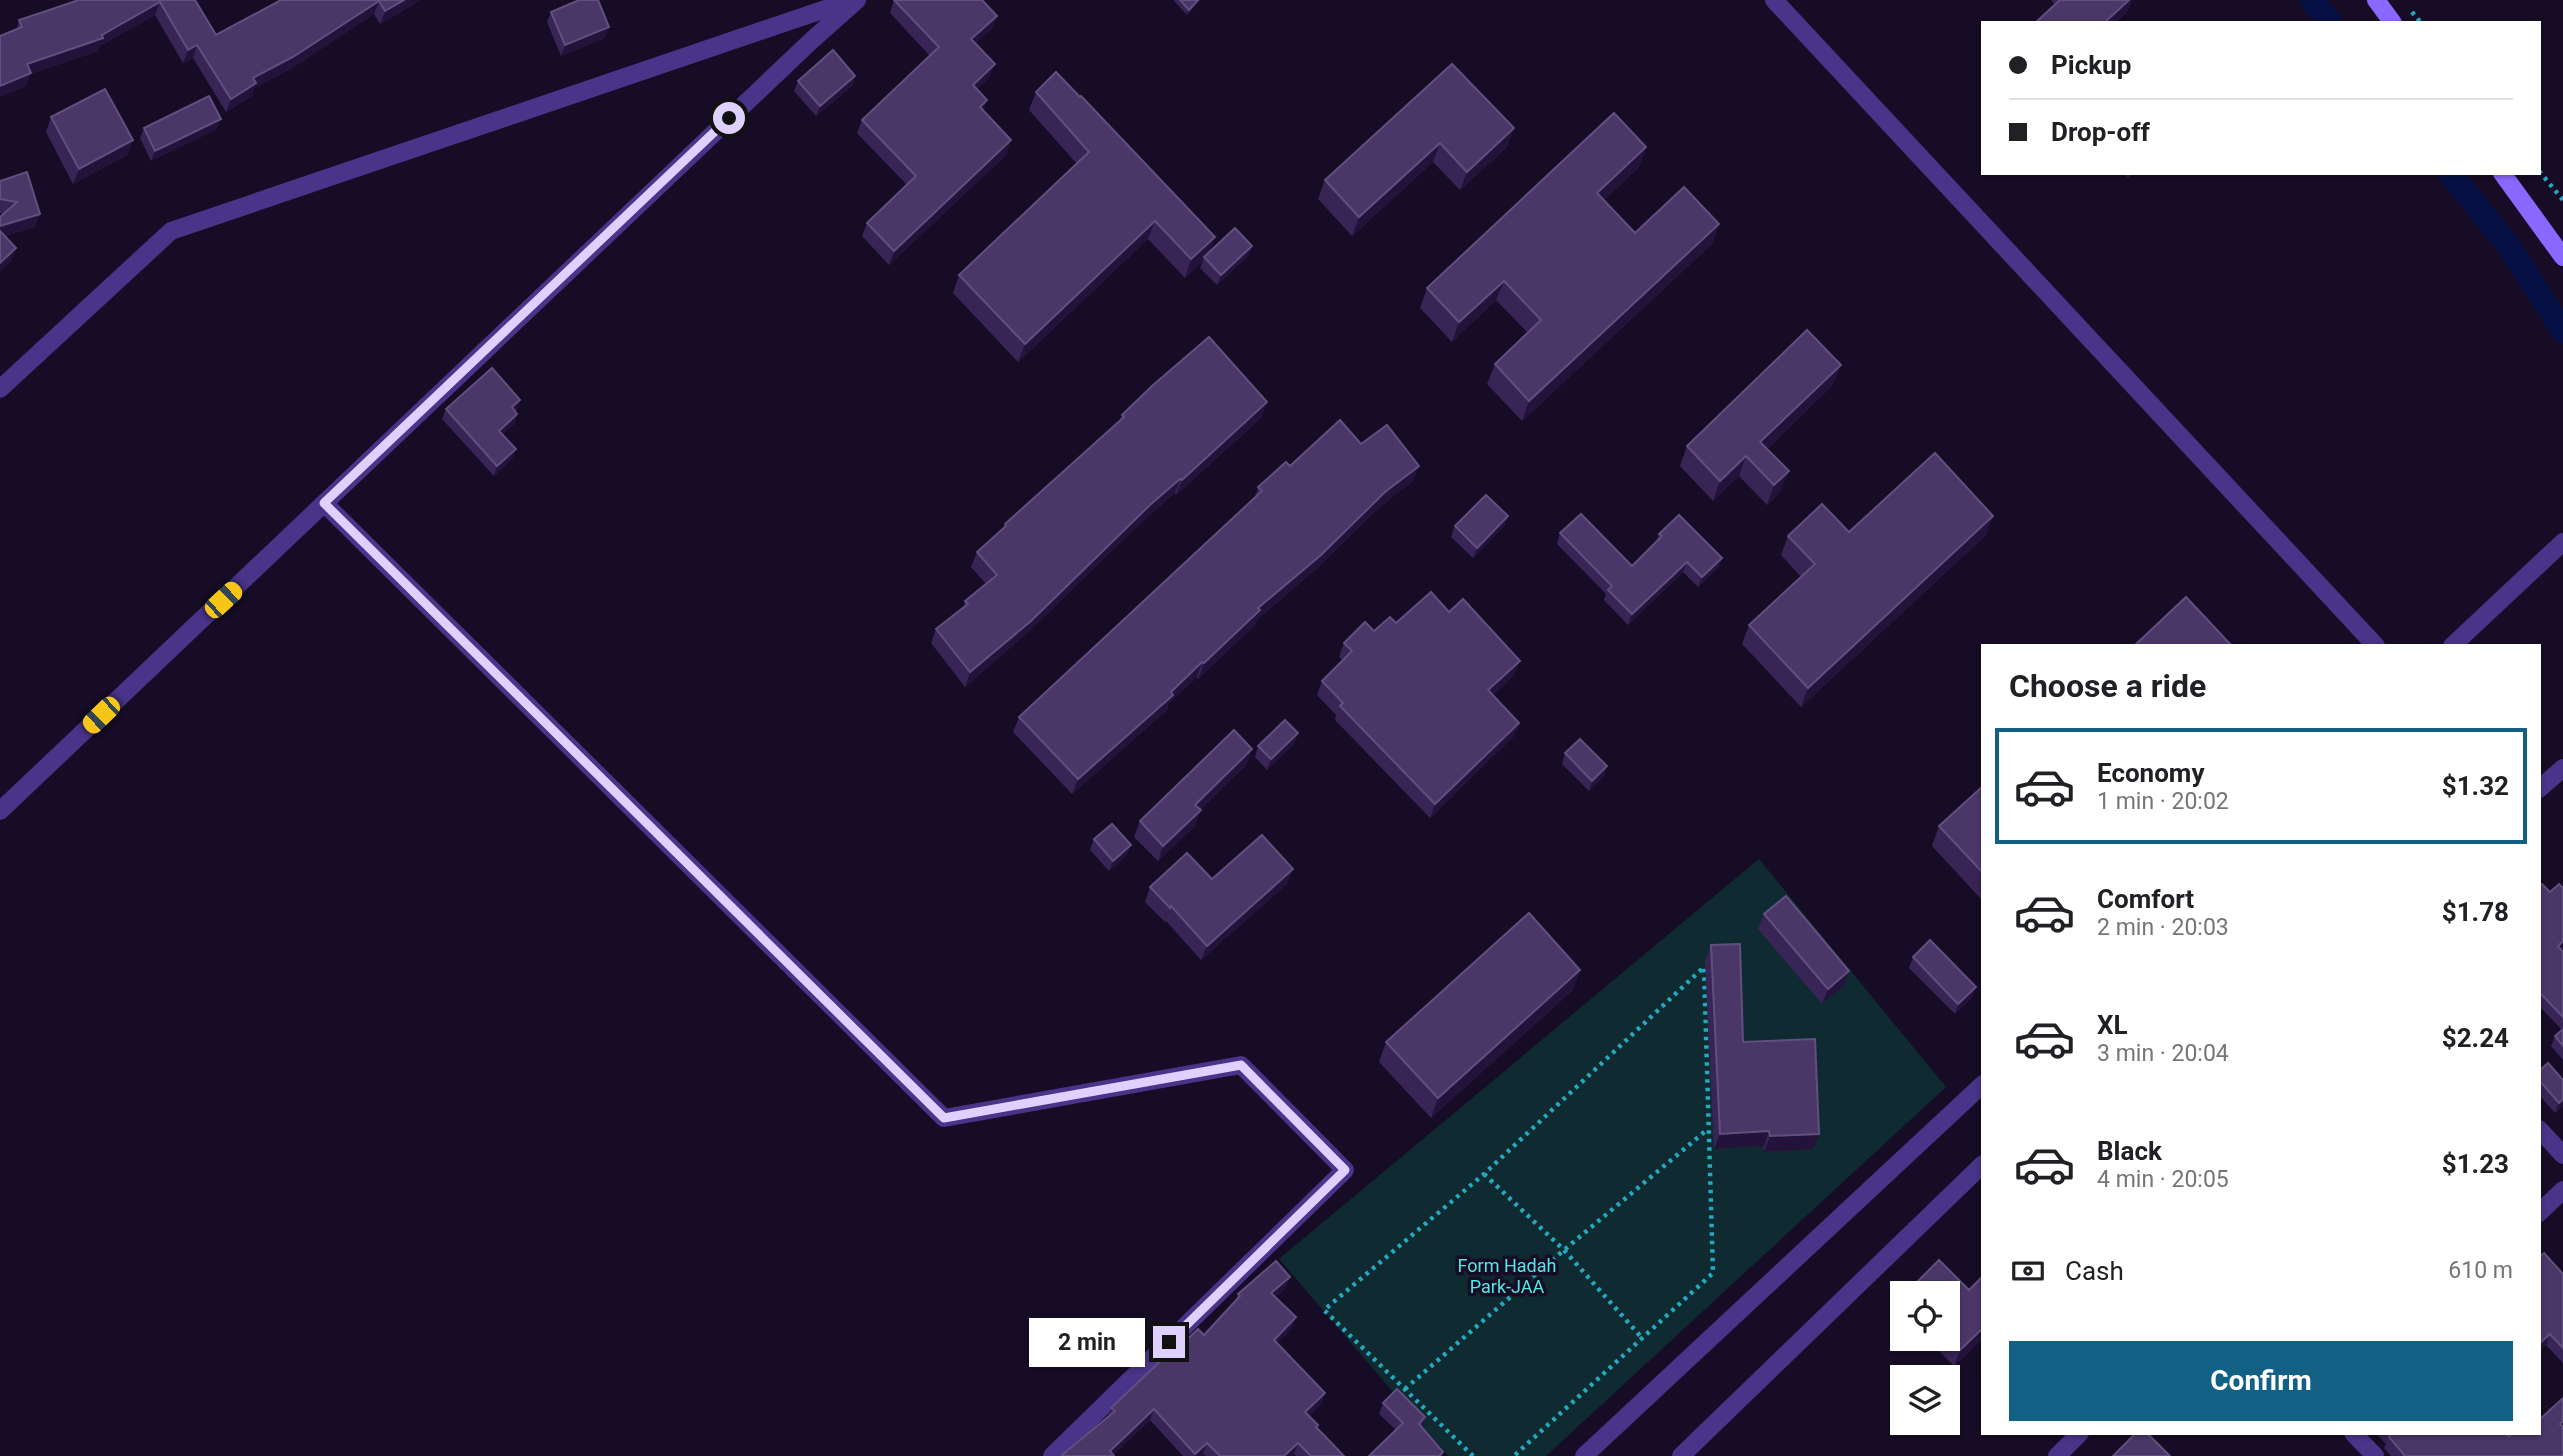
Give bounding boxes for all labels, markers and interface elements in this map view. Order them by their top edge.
text: Pickup [2051,50,2131,80]
route start [713,102,745,134]
text: Drop-off [2051,117,2150,147]
car [201,578,246,622]
text: Choose a ride [2009,667,2206,705]
car [79,693,124,737]
icon: car [2013,755,2076,818]
text: Economy [2097,758,2204,788]
text: $1.32 [2442,771,2509,801]
text: 1 min · 20:02 [2097,788,2229,815]
icon: car [2013,881,2076,944]
text: Comfort [2097,884,2194,914]
text: $1.78 [2442,897,2509,927]
text: 2 min · 20:03 [2097,914,2229,941]
icon: car [2013,1007,2076,1070]
text: XL [2097,1010,2128,1040]
text: $2.24 [2442,1023,2509,1053]
text: 3 min · 20:04 [2097,1040,2229,1067]
icon: car [2013,1133,2076,1196]
text: Black [2097,1136,2162,1166]
text: $1.23 [2442,1149,2509,1179]
text: 4 min · 20:05 [2097,1166,2229,1193]
icon: cash [2009,1252,2047,1290]
park label: Form Hadah Park-JAA [1458,1255,1556,1297]
text: Cash [2065,1256,2124,1286]
text: 610 m [2448,1257,2513,1284]
map controls [1890,1281,1960,1435]
button: locate [1890,1281,1960,1351]
callout: 2 min [1029,1318,1144,1366]
route end [1153,1326,1185,1358]
text: 2 min [1058,1329,1116,1356]
button: Confirm [2009,1341,2513,1421]
button: layers [1890,1365,1960,1435]

